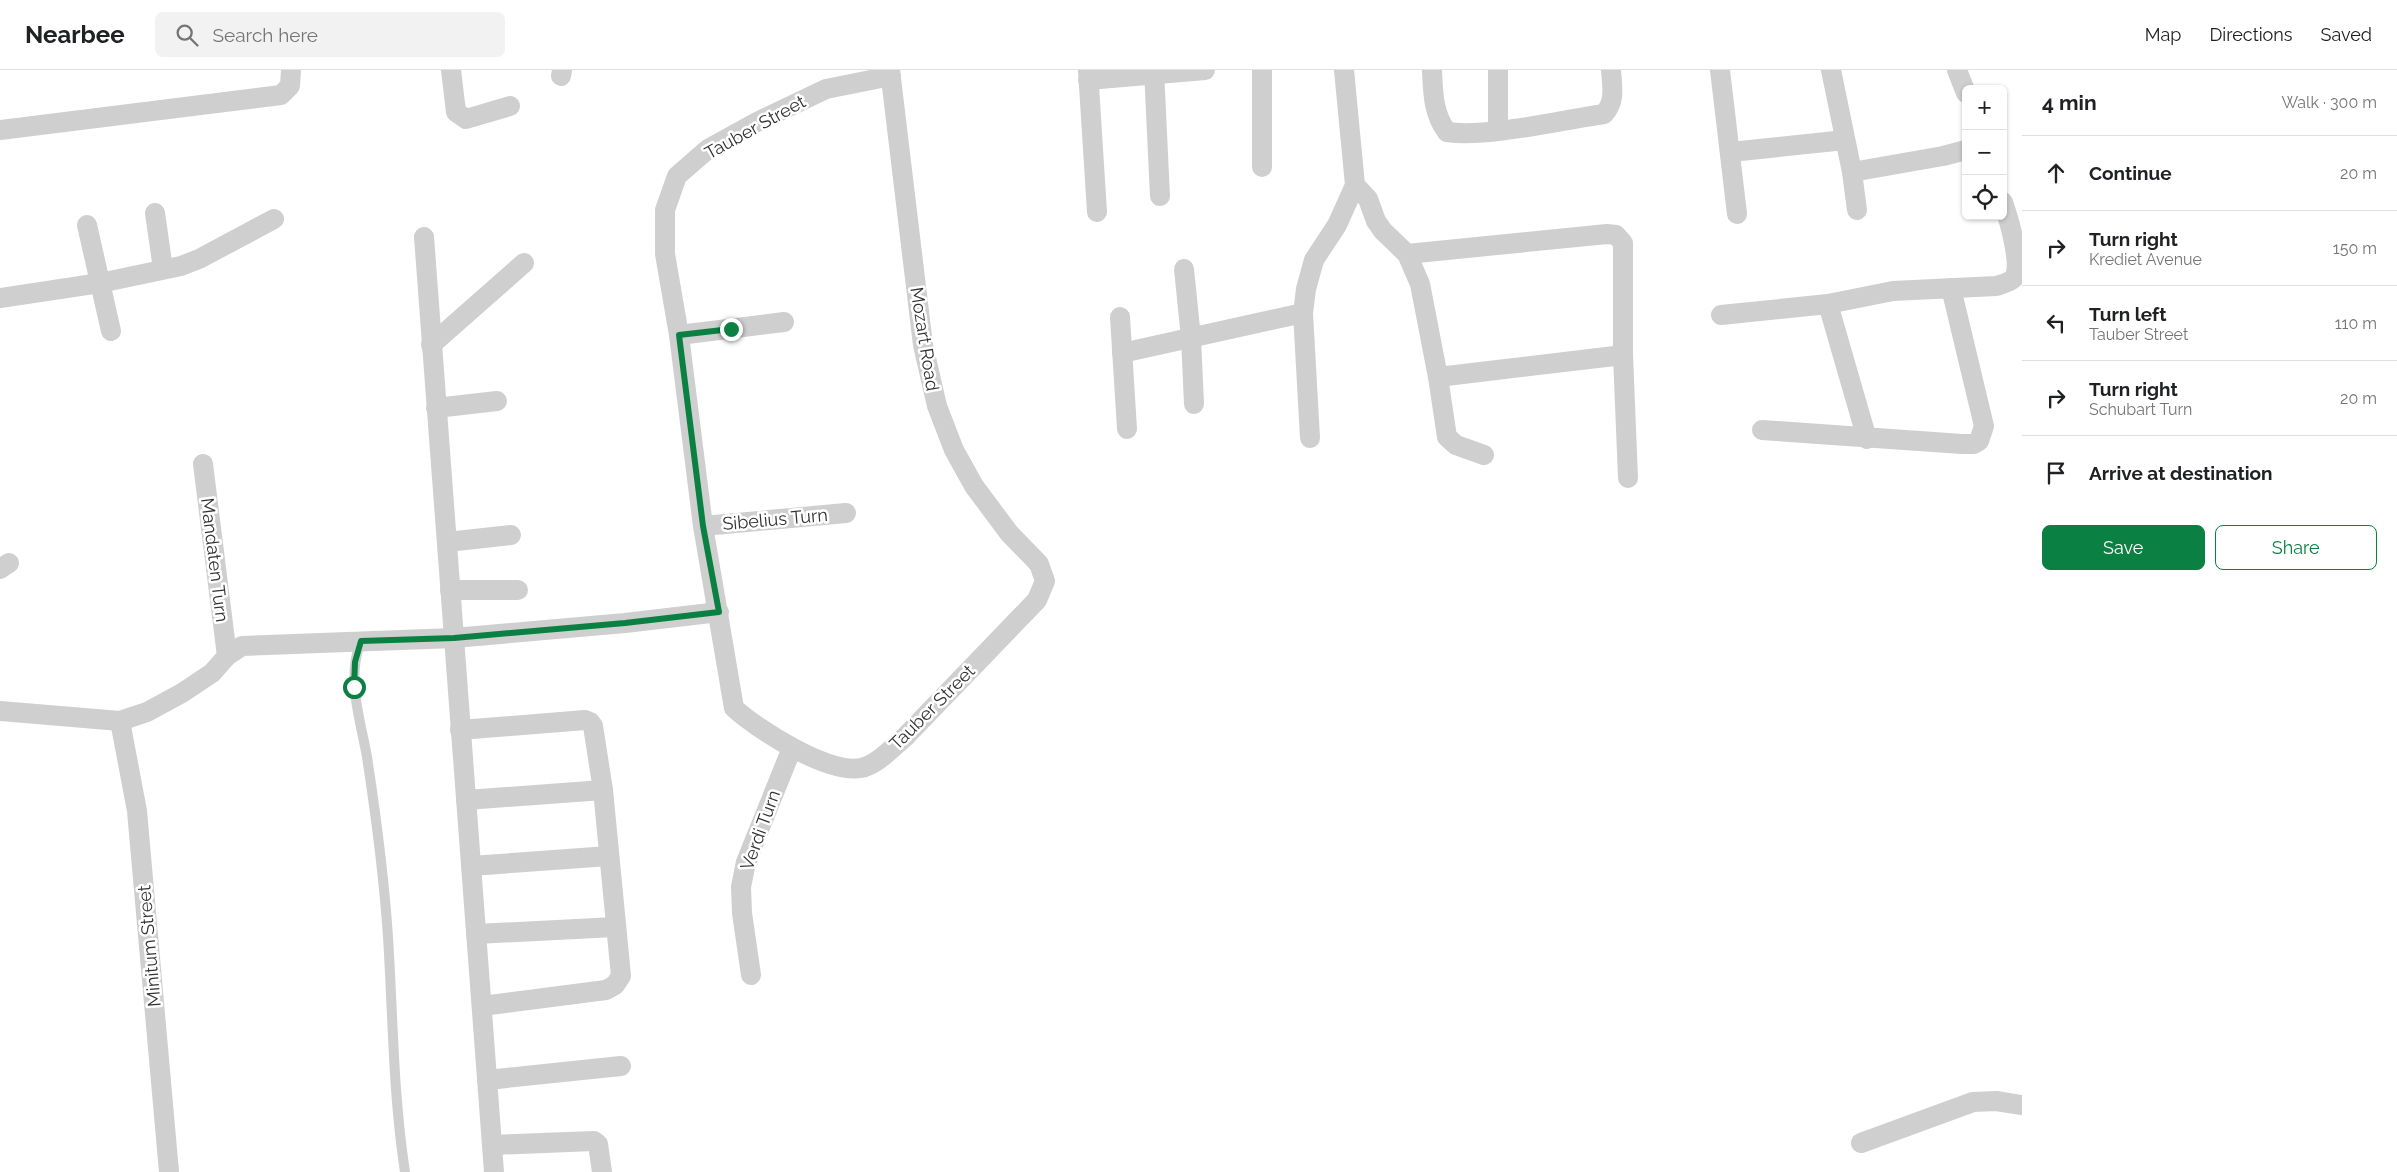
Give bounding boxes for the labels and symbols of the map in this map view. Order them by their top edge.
street label: Tauber Street [701,91,809,163]
street label: Mozart Road [906,286,944,392]
route end [720,318,743,341]
street label: Mandaten Turn [197,497,233,623]
street label: Sibelius Turn [721,504,829,534]
street label: Tauber Street [885,660,979,754]
route start [343,676,366,699]
street label: Verdi Turn [736,787,784,873]
street label: Minitum Street [133,884,165,1008]

